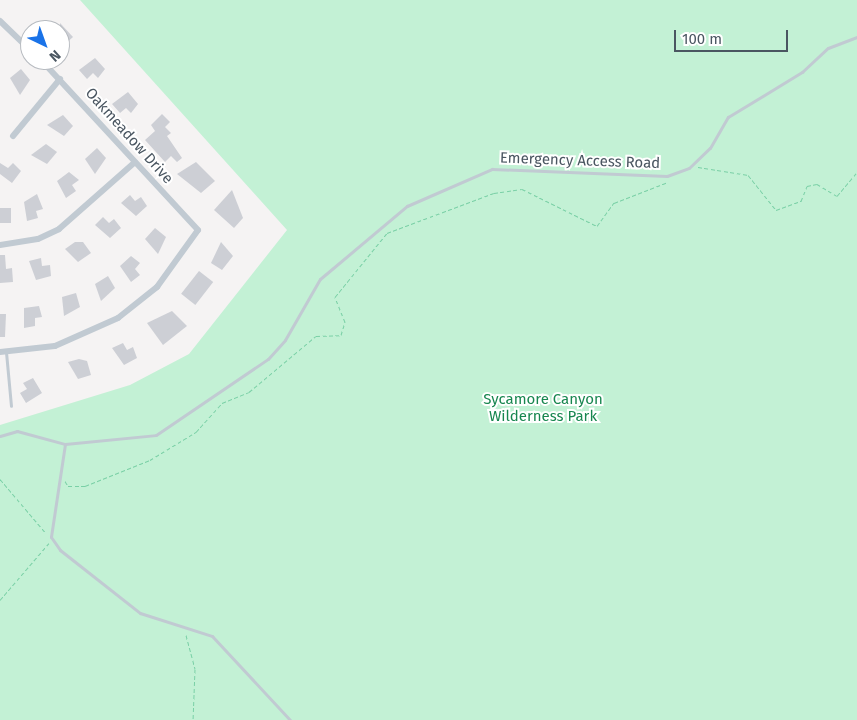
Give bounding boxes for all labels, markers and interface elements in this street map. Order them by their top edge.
north arrow [20,20,70,70]
scale bar [677,20,791,52]
text: 100 m [682,30,722,48]
text: N [46,46,64,65]
street label: Oakmeadow Drive [81,84,177,188]
street label: Emergency Access Road [500,149,660,173]
park label: Sycamore Canyon Wilderness Park [483,390,603,425]

